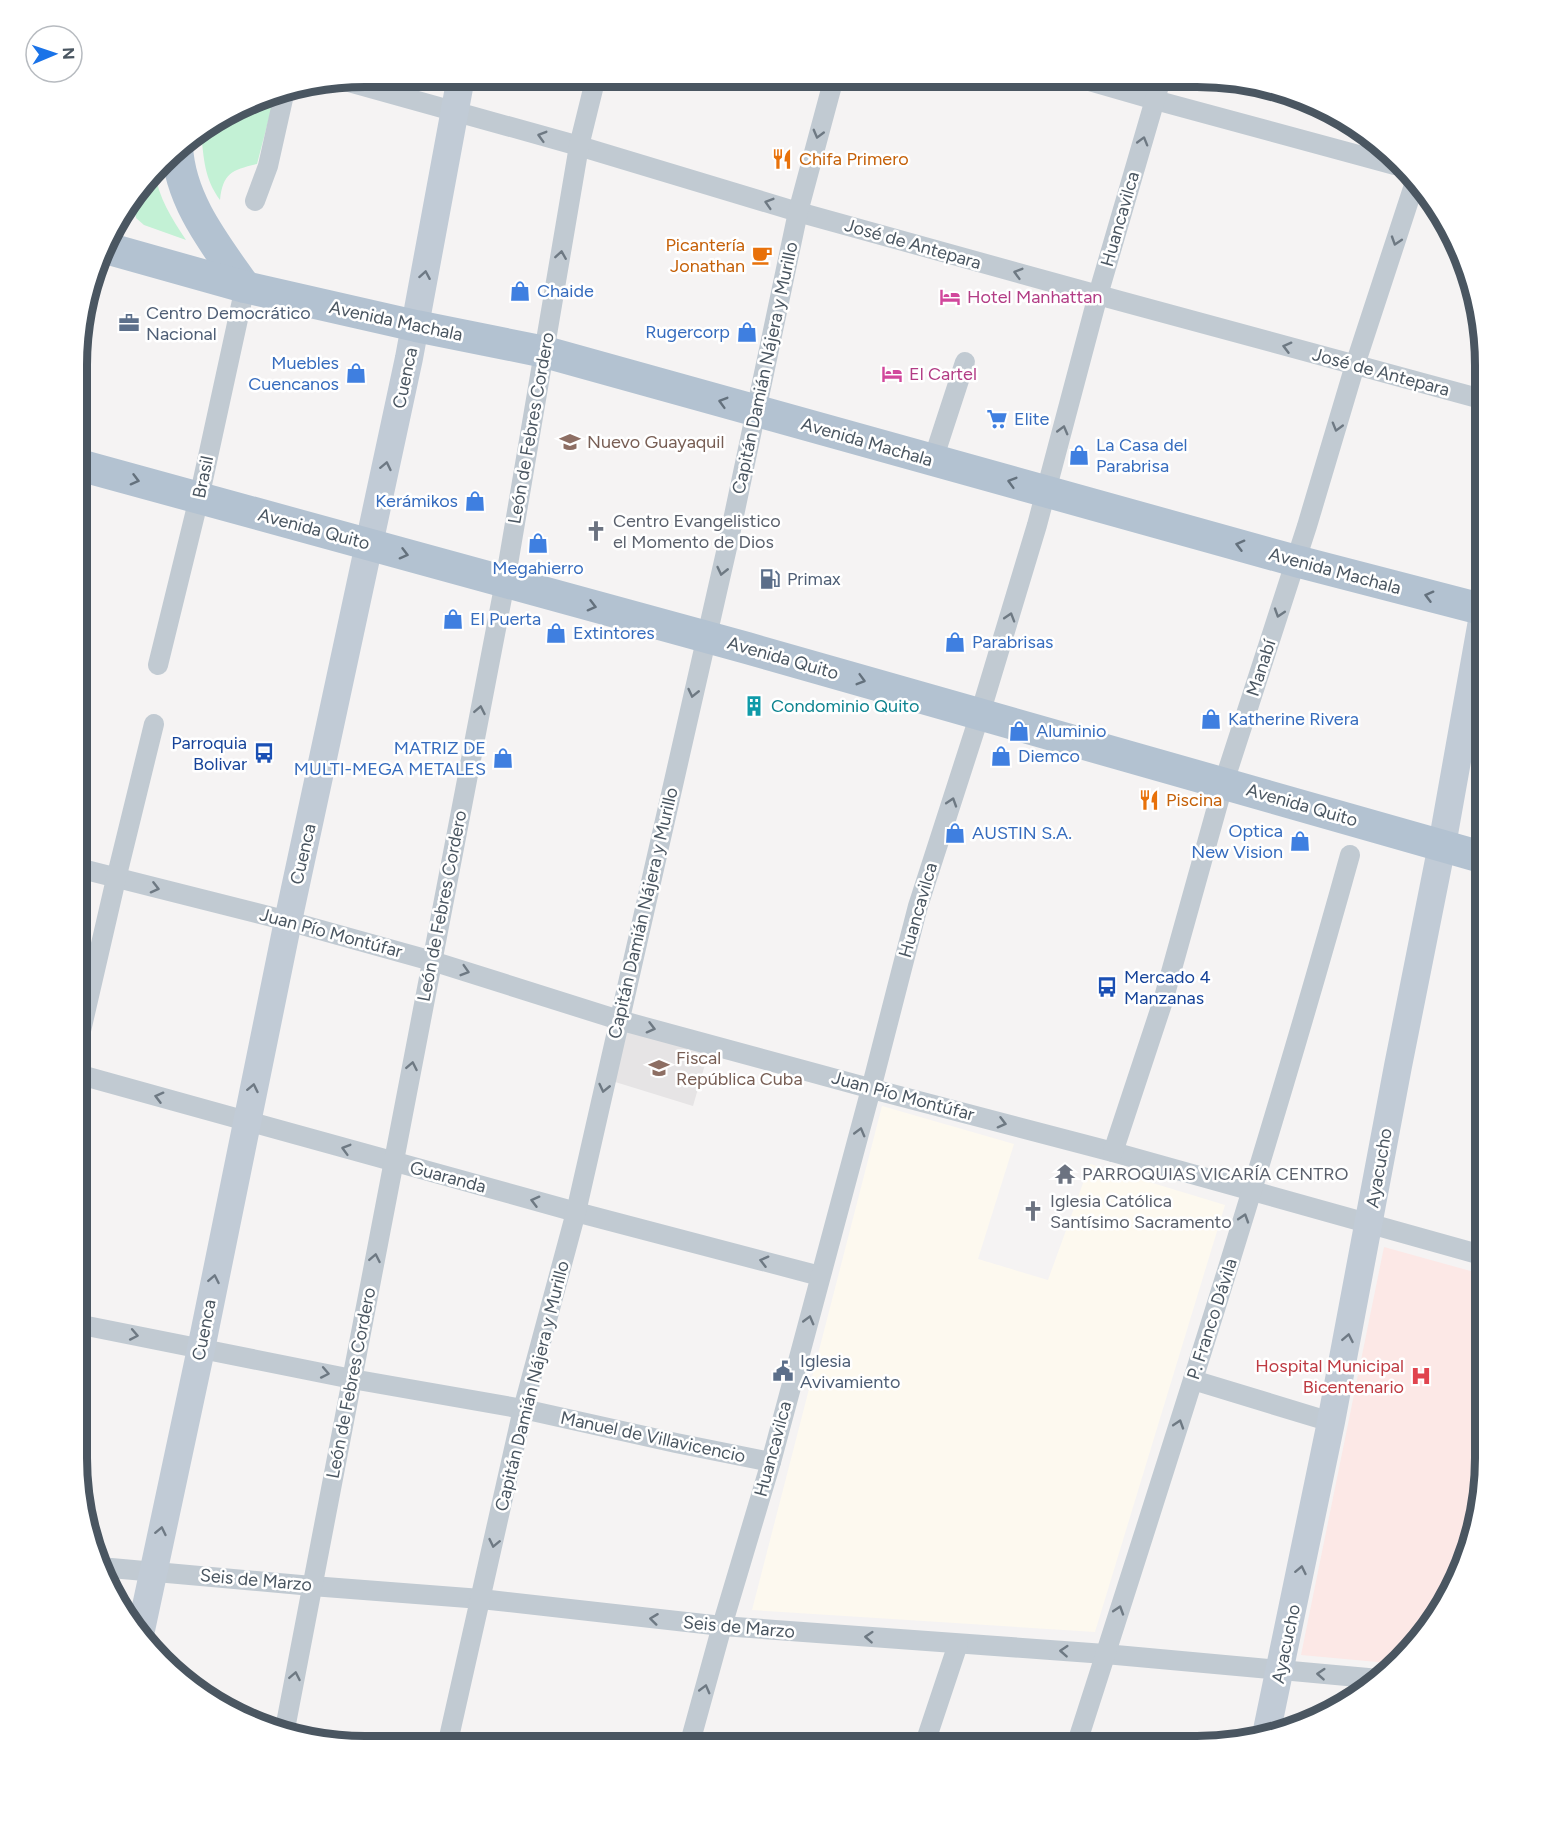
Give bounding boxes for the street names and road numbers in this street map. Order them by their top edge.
street label: Huancavilca [1096,169,1144,269]
street label: José de Antepara [842,214,984,274]
street label: Capitán Damián Nájera y Murillo [727,240,803,496]
street label: Avenida Machala [327,296,465,346]
street label: León de Febres Cordero [503,330,559,526]
street label: José de Antepara [1310,343,1452,401]
street label: Cuenca [388,345,422,411]
street label: Avenida Machala [799,413,935,471]
street label: Brasil [188,454,218,500]
street label: Avenida Quito [256,504,372,554]
street label: Avenida Machala [1267,543,1403,599]
street label: Avenida Quito [725,632,841,684]
street label: Manabí [1242,636,1281,699]
street label: Avenida Quito [1244,779,1360,831]
street label: Capitán Damián Nájera y Murillo [603,785,683,1041]
street label: León de Febres Cordero [413,809,471,1003]
street label: Cuenca [285,821,321,887]
street label: Huancavilca [894,860,942,960]
street label: Juan Pío Montúfar [257,903,405,963]
street label: Juan Pío Montúfar [829,1066,977,1126]
street label: Ayacucho [1361,1126,1397,1210]
street label: Guaranda [408,1156,488,1198]
street label: P. Franco Dávila [1182,1256,1242,1382]
street label: Capitán Damián Nájera y Murillo [490,1258,574,1514]
street label: León de Febres Cordero [322,1286,380,1480]
street label: Cuenca [187,1298,221,1362]
street label: Huancavilca [750,1399,796,1499]
street label: Manuel de Villavicencio [558,1407,748,1467]
street label: Seis de Marzo [199,1564,313,1596]
street label: Ayacucho [1267,1602,1305,1686]
street label: Seis de Marzo [682,1611,796,1643]

